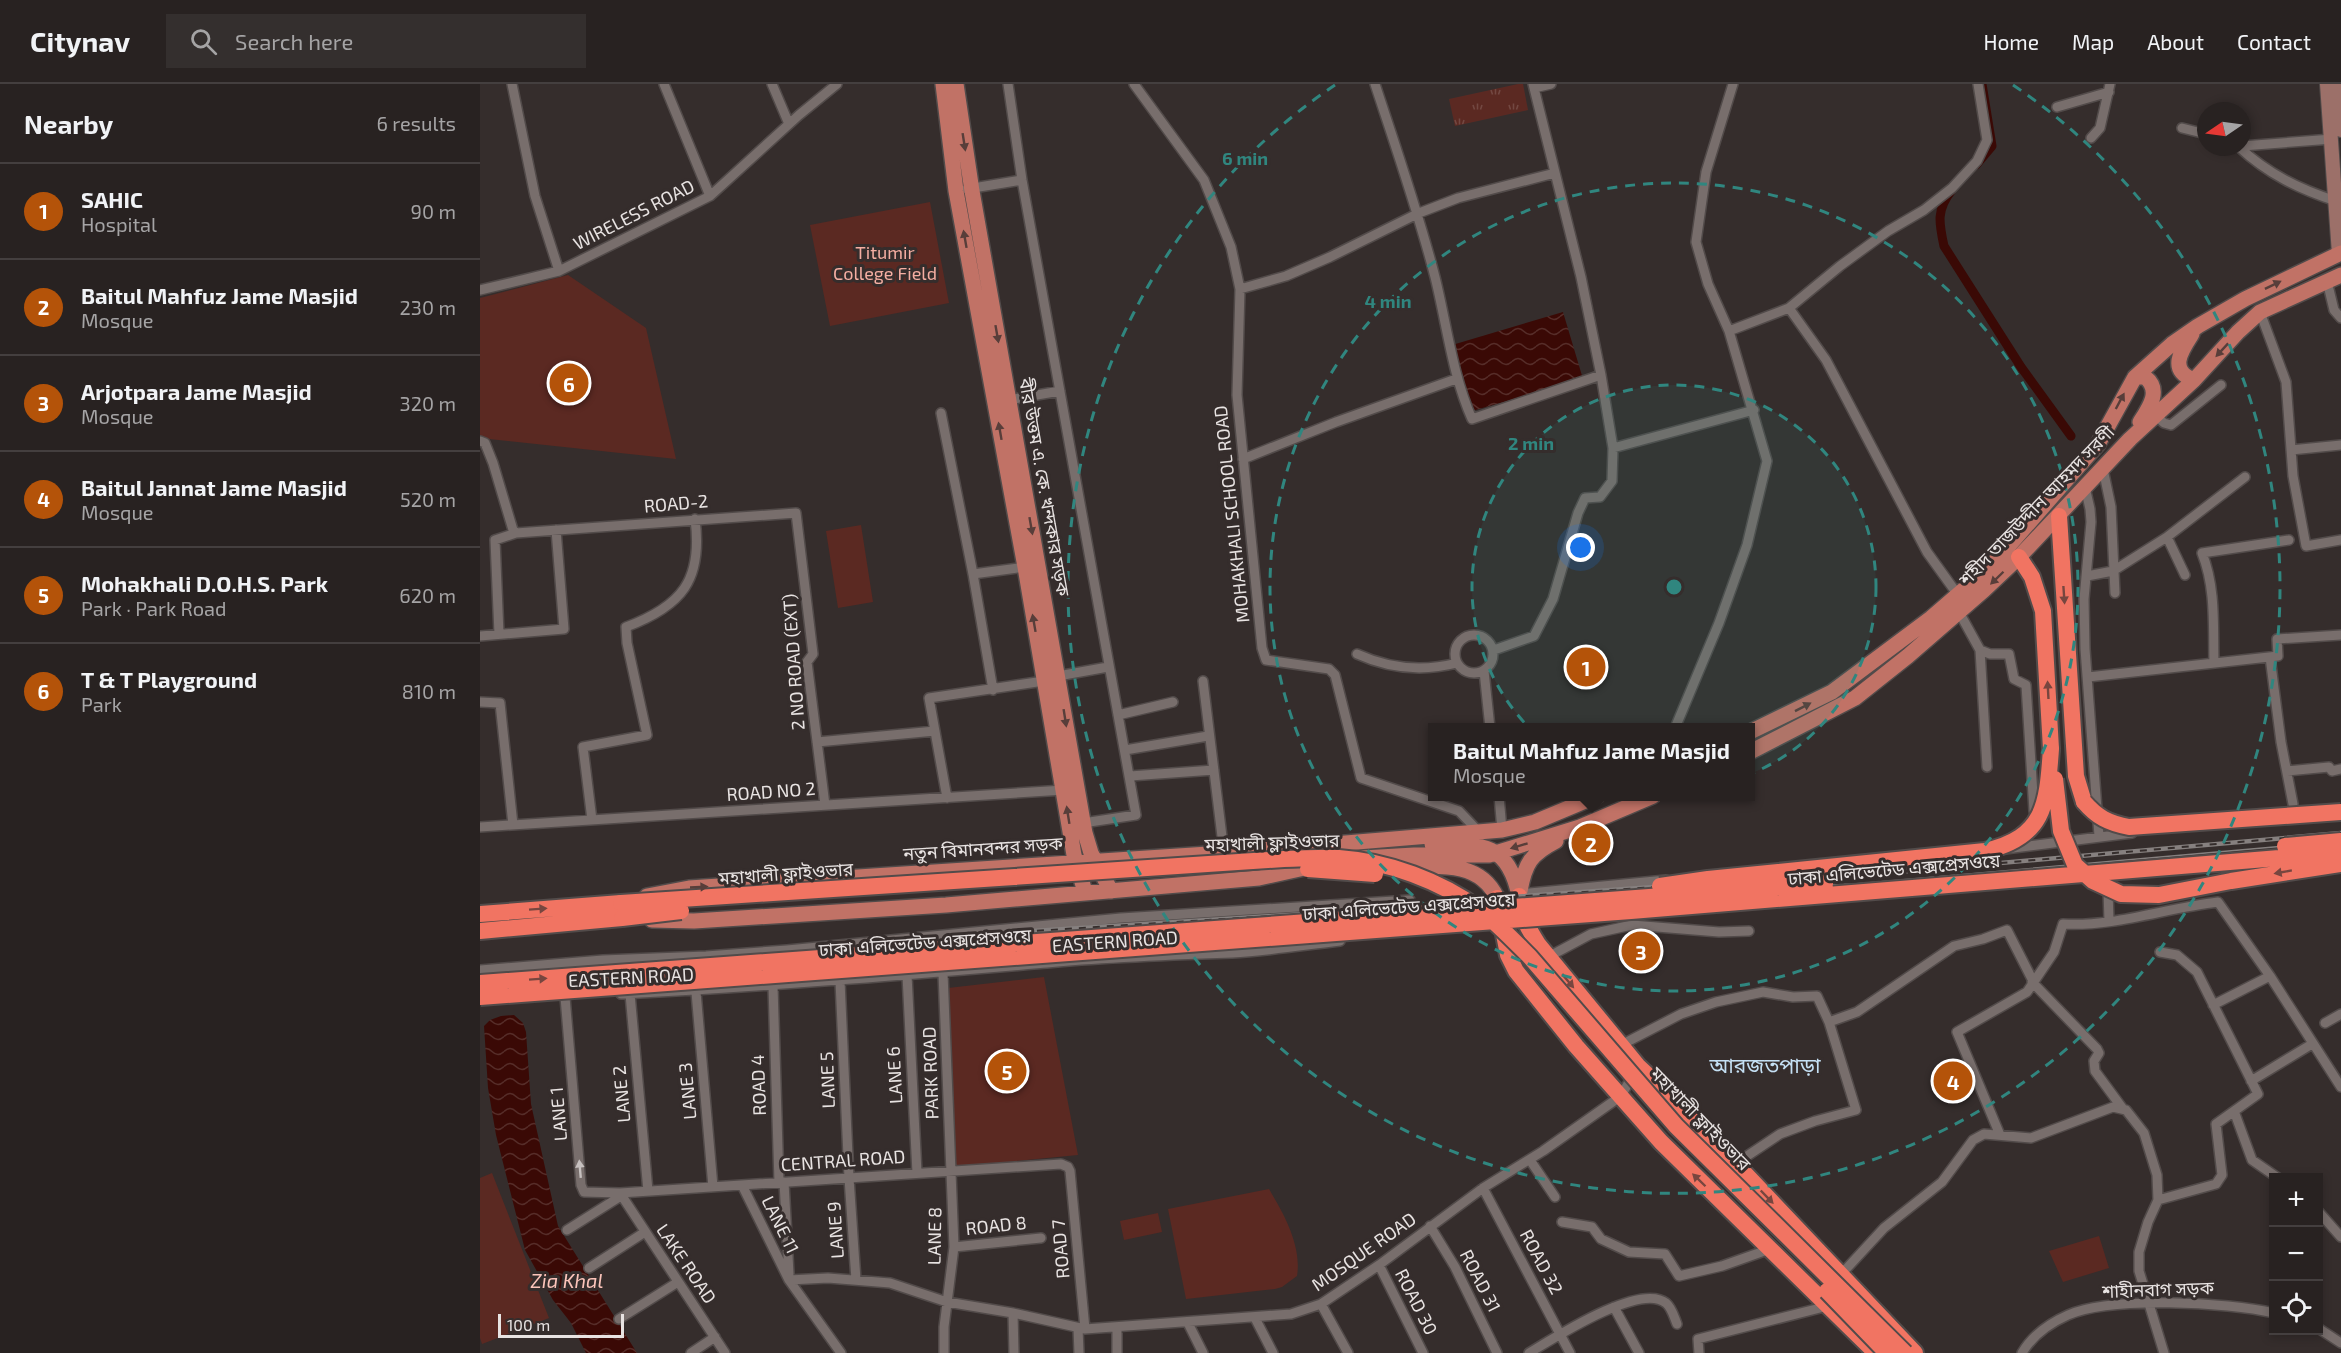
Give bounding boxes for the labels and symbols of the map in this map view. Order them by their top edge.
north arrow [2197,102,2251,156]
one-way arrow [959,133,968,152]
text: 6 min [1222,147,1268,169]
street label: WIRELESS ROAD [569,174,698,254]
one-way arrow [960,230,969,249]
park label: Titumir College Field [833,241,937,284]
one-way arrow [2265,281,2282,290]
text: 4 min [1365,290,1412,312]
one-way arrow [992,325,1001,344]
one-way arrow [2215,342,2229,357]
pin: 6 [550,360,589,406]
street label: বীর উত্তম এ. কে. খন্দকার সড়ক [1015,375,1075,598]
one-way arrow [2115,392,2125,409]
street label: MOHAKHALI SCHOOL ROAD [1209,404,1253,624]
one-way arrow [996,421,1005,440]
street label: শহীদ তাজউদ্দীন আহমদ সরণী [1953,421,2119,591]
text: 2 min [1508,432,1554,454]
street label: ROAD-2 [643,489,709,517]
one-way arrow [1027,517,1036,536]
your location [1566,533,1595,562]
one-way arrow [1989,571,2004,585]
centre of rings [1664,577,1684,597]
one-way arrow [2059,586,2069,605]
street label: 2 NO ROAD (EXT) [777,593,809,731]
one-way arrow [1030,613,1039,632]
pin: 1 [1566,644,1606,690]
one-way arrow [2043,681,2052,700]
one-way arrow [1794,702,1811,712]
one-way arrow [1061,709,1070,728]
street label: ROAD NO 2 [726,777,816,805]
one-way arrow [1063,805,1072,824]
pin: 2 [1572,820,1610,866]
street label: মহাখালী ফ্লাইওভার [1203,829,1340,856]
street label: নতুন বিমানবন্দর সড়ক [901,831,1064,866]
one-way arrow [1510,842,1528,852]
street label: ঢাকা এলিভেটেড এক্সপ্রেসওয়ে [1786,849,2002,889]
street label: মহাখালী ফ্লাইওভার [717,857,854,890]
one-way arrow [2273,868,2292,877]
one-way arrow [689,883,708,892]
street label: ঢাকা এলিভেটেড এক্সপ্রেসওয়ে [1301,888,1517,924]
one-way arrow [529,905,548,914]
street label: ঢাকা এলিভেটেড এক্সপ্রেসওয়ে [817,924,1033,960]
street label: EASTERN ROAD [1051,926,1179,956]
pin: 3 [1622,928,1660,974]
street label: EASTERN ROAD [567,963,694,991]
one-way arrow [1562,973,1575,989]
one-way arrow [529,974,548,984]
street label: PARK ROAD [917,1026,943,1120]
street label: LANE 6 [882,1046,906,1104]
pin: 5 [988,1048,1026,1094]
street label: LANE 5 [815,1051,839,1109]
district label: আরজতপাড়া [1709,1052,1821,1077]
street label: ROAD 4 [746,1054,770,1116]
pin: 4 [1934,1058,1972,1104]
street label: মহাখালী ফ্লাইওভার [1645,1061,1756,1175]
street label: LANE 3 [674,1062,700,1121]
street label: LANE 2 [608,1065,634,1124]
street label: LANE 1 [545,1086,571,1142]
street label: CENTRAL ROAD [780,1145,906,1175]
one-way arrow [575,1160,585,1179]
one-way arrow [1692,1173,1707,1187]
one-way arrow [1760,1190,1774,1205]
street label: LANE 11 [758,1192,804,1257]
street label: LANE 9 [822,1201,848,1260]
street label: LANE 8 [922,1207,946,1265]
street label: MOSQUE ROAD [1307,1207,1420,1295]
street label: ROAD 8 [964,1211,1027,1239]
street label: LAKE ROAD [652,1219,721,1307]
street label: ROAD 7 [1046,1219,1074,1280]
street label: ROAD 32 [1516,1225,1568,1298]
street label: ROAD 31 [1456,1246,1506,1316]
street label: ROAD 30 [1391,1265,1443,1338]
water label: Zia Khal [531,1268,603,1292]
street label: শাহীনবাগ সড়ক [2101,1276,2215,1302]
scale bar [498,1311,624,1338]

